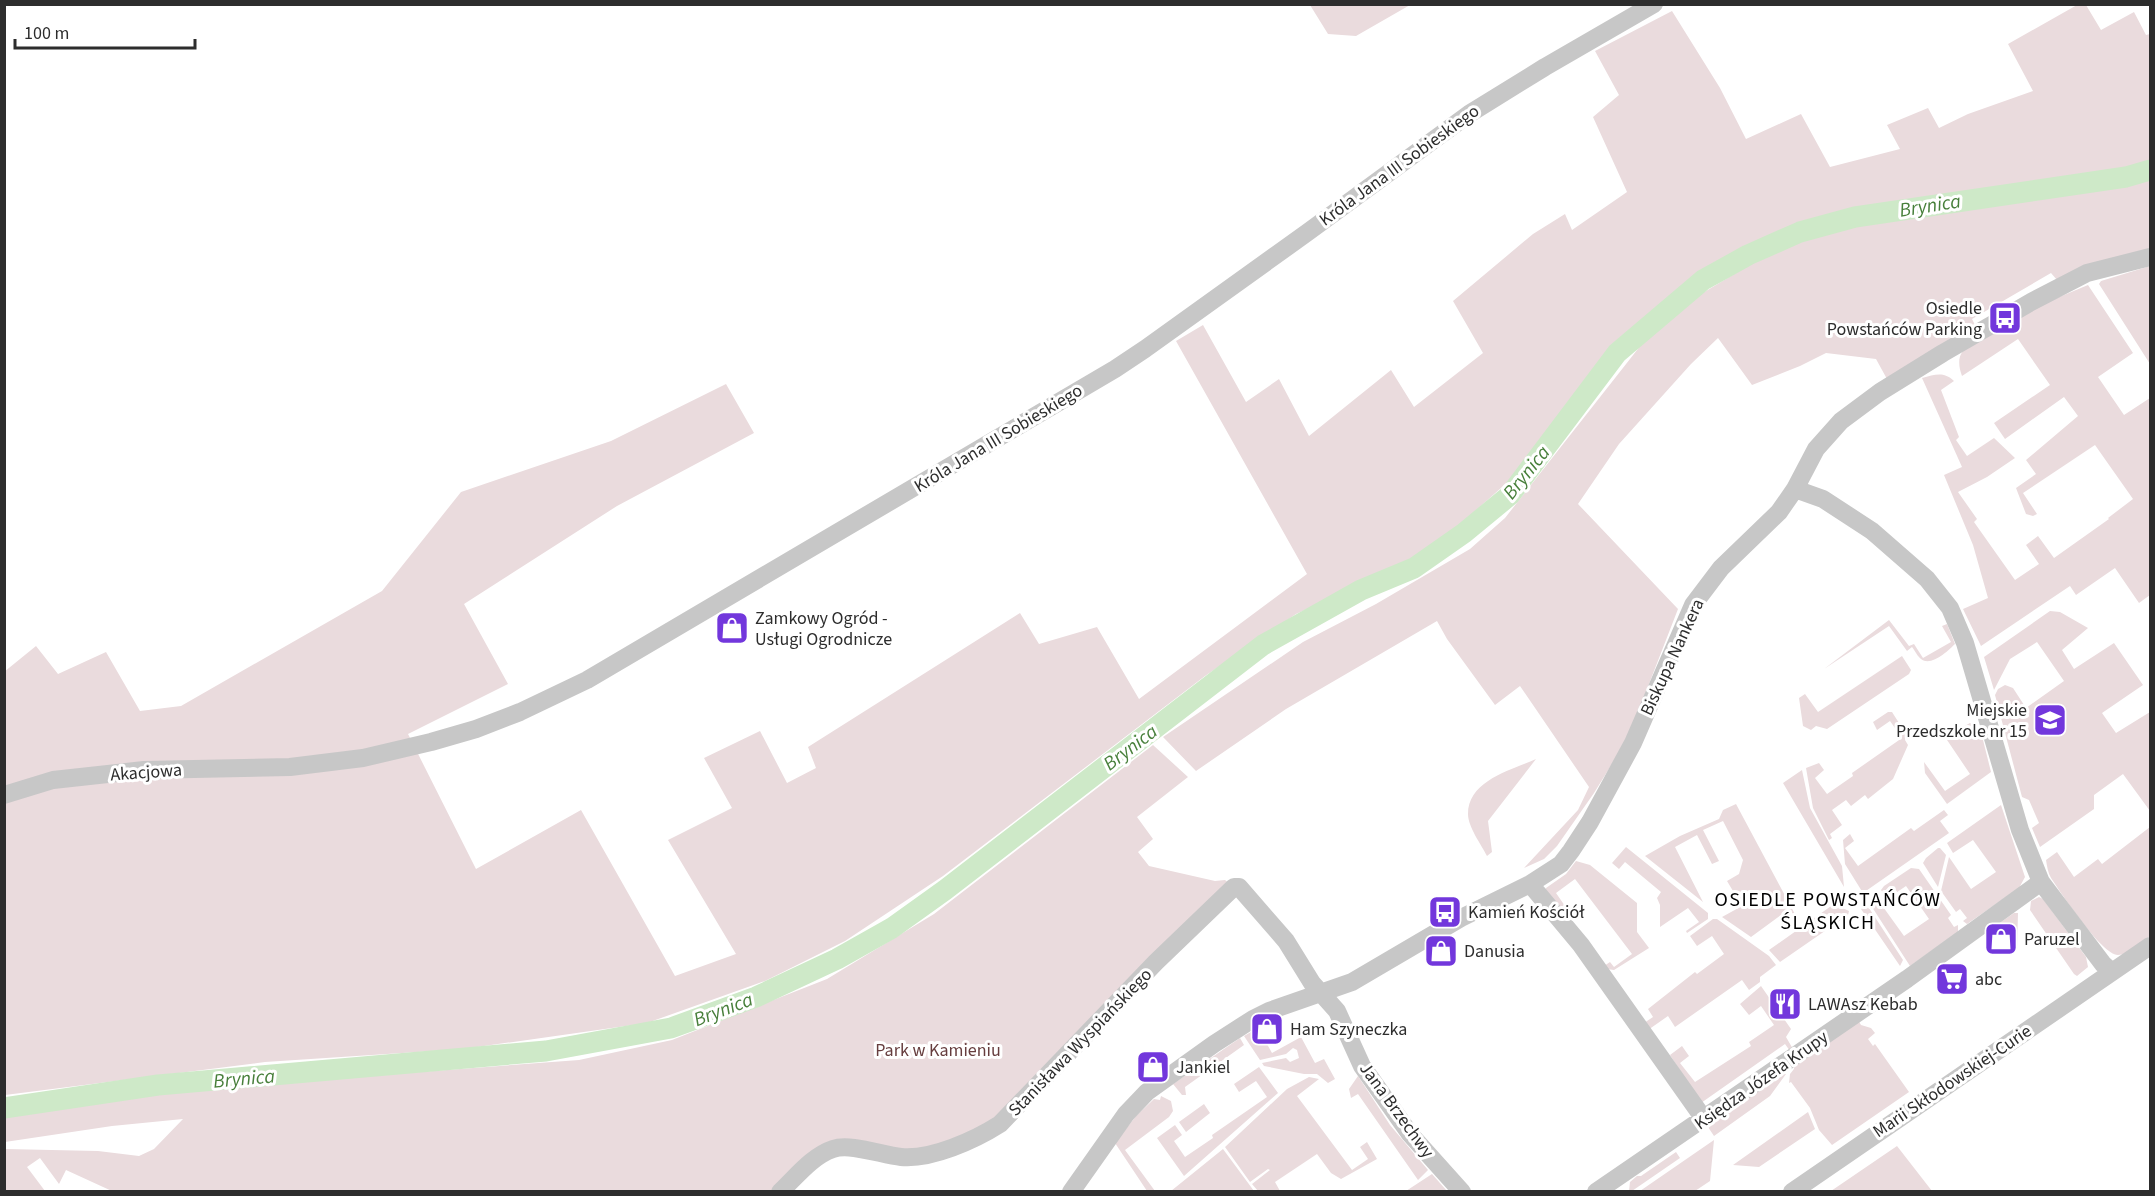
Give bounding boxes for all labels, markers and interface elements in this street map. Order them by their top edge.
scale bar [15,12,195,50]
text: 100 m [24,21,69,46]
street label: Króla Jana III Sobieskiego [1314,99,1484,232]
water label: Brynica [1897,187,1963,225]
place label: Osiedle Powstańców Parking [1827,296,1982,342]
bus stop icon: Osiedle Powstańców Parking [1987,300,2023,336]
street label: Króla Jana III Sobieskiego [909,378,1087,499]
water label: Brynica [1496,440,1557,505]
street label: Biskupa Nankera [1634,595,1710,720]
place label: Zamkowy Ogród - Usługi Ogrodnicze [755,606,892,652]
shop icon: Zamkowy Ogród - Usługi Ogrodnicze [714,610,750,646]
place label: Miejskie Przedszkole nr 15 [1896,698,2027,744]
school or university icon: Miejskie Przedszkole nr 15 [2032,702,2068,738]
water label: Brynica [1098,718,1164,778]
street label: Akacjowa [109,758,183,787]
district label: OSIEDLE POWSTAŃCÓW ŚLĄSKICH [1714,886,1942,937]
bus stop icon: Kamień Kościół [1427,894,1463,930]
place label: Kamień Kościół [1468,900,1585,925]
shop icon: Paruzel [1983,921,2019,957]
place label: Paruzel [2024,927,2080,952]
shop icon: Danusia [1423,933,1459,969]
place label: Danusia [1464,939,1525,964]
supermarket icon: abc [1934,961,1970,997]
street label: Stanisława Wyspiańskiego [1003,963,1158,1122]
place label: abc [1975,967,2002,992]
water label: Brynica [690,986,757,1034]
restaurant icon: LAWAsz Kebab [1767,986,1803,1022]
place label: LAWAsz Kebab [1808,992,1918,1017]
shop icon: Ham Szyneczka [1249,1011,1285,1047]
place label: Ham Szyneczka [1290,1017,1407,1042]
street label: Marii Skłodowskiej-Curie [1868,1019,2037,1144]
street label: Księdza Józefa Krupy [1689,1024,1834,1136]
park label: Park w Kamieniu [875,1038,1001,1063]
shop icon: Jankiel [1135,1049,1171,1085]
place label: Jankiel [1176,1055,1230,1080]
street label: Jana Brzechwy [1353,1057,1440,1164]
water label: Brynica [212,1062,276,1096]

